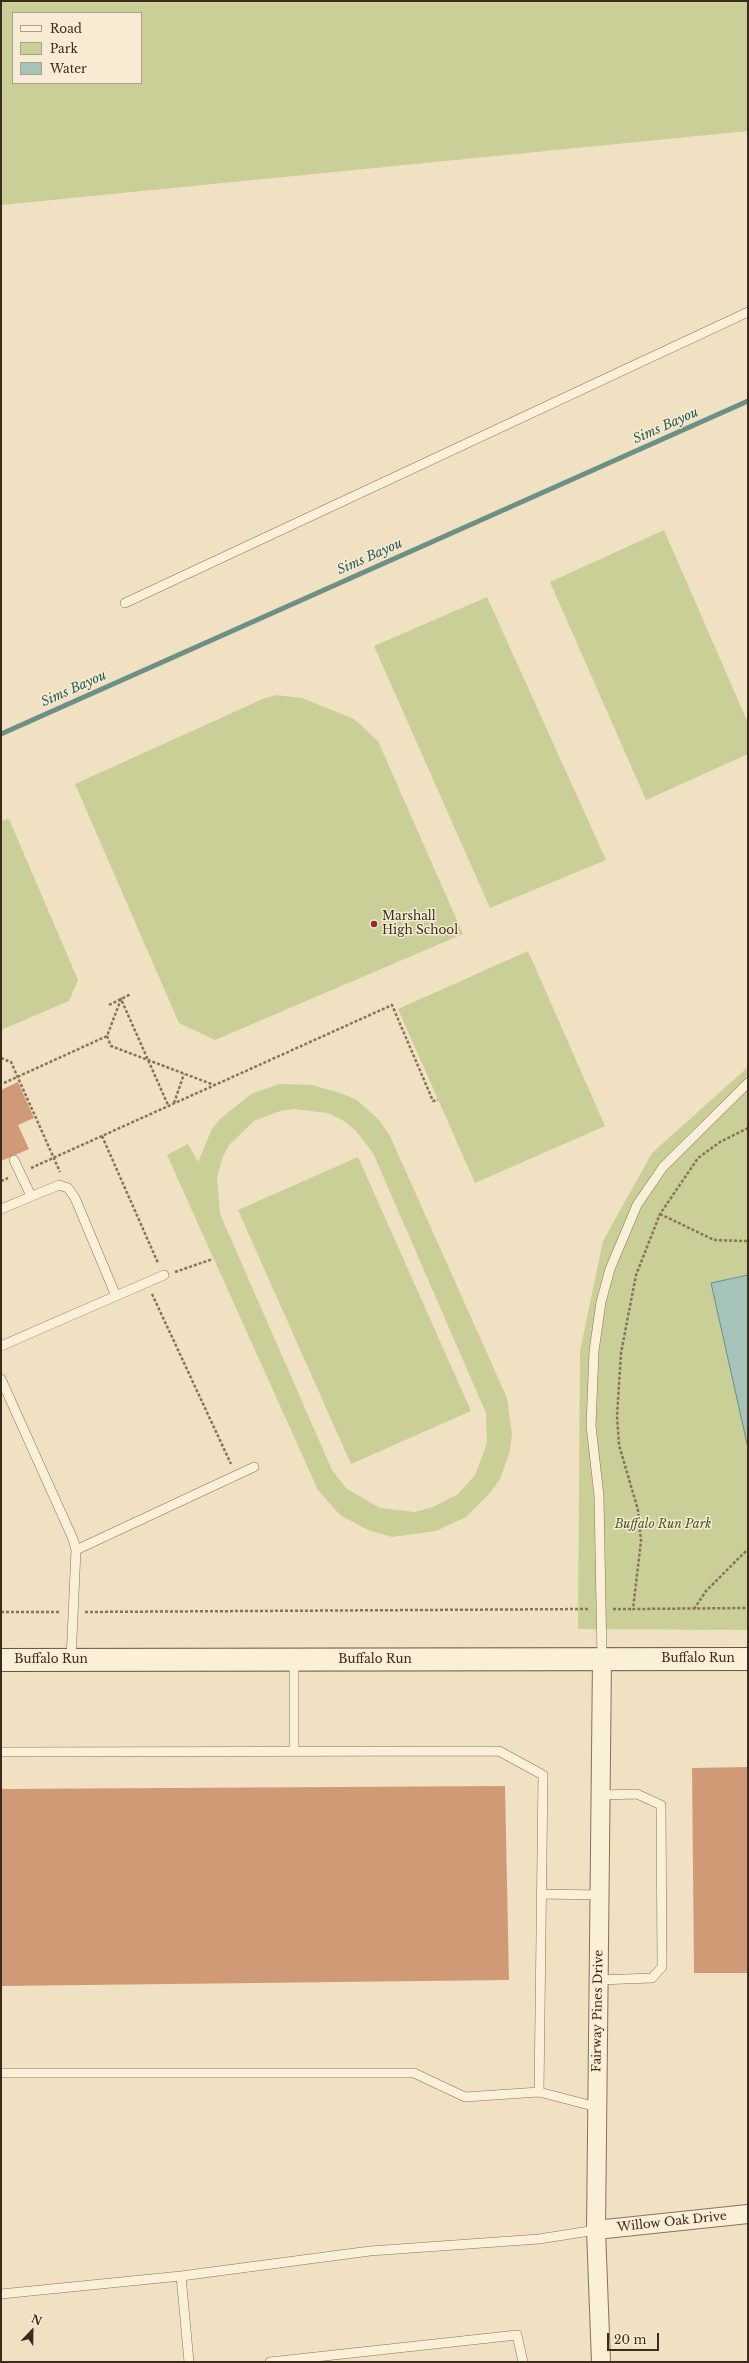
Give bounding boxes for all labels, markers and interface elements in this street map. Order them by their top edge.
legend [12,12,142,84]
text: Road [50,21,82,36]
text: Park [50,41,78,56]
text: Water [50,61,87,76]
water label: Sims Bayou [631,405,701,447]
water label: Sims Bayou [335,536,405,578]
water label: Sims Bayou [39,668,109,710]
place label: Marshall High School [382,910,458,938]
marker: Marshall High School [369,919,379,929]
park label: Buffalo Run Park [615,1518,711,1532]
street label: Buffalo Run [661,1652,735,1666]
street label: Buffalo Run [14,1653,88,1667]
street label: Buffalo Run [338,1653,412,1667]
street label: Fairway Pines Drive [590,1950,606,2072]
street label: Willow Oak Drive [616,2209,728,2235]
north arrow [12,2311,52,2351]
text: N [29,2311,44,2328]
scale bar [609,2325,661,2351]
text: 20 m [614,2332,646,2347]

